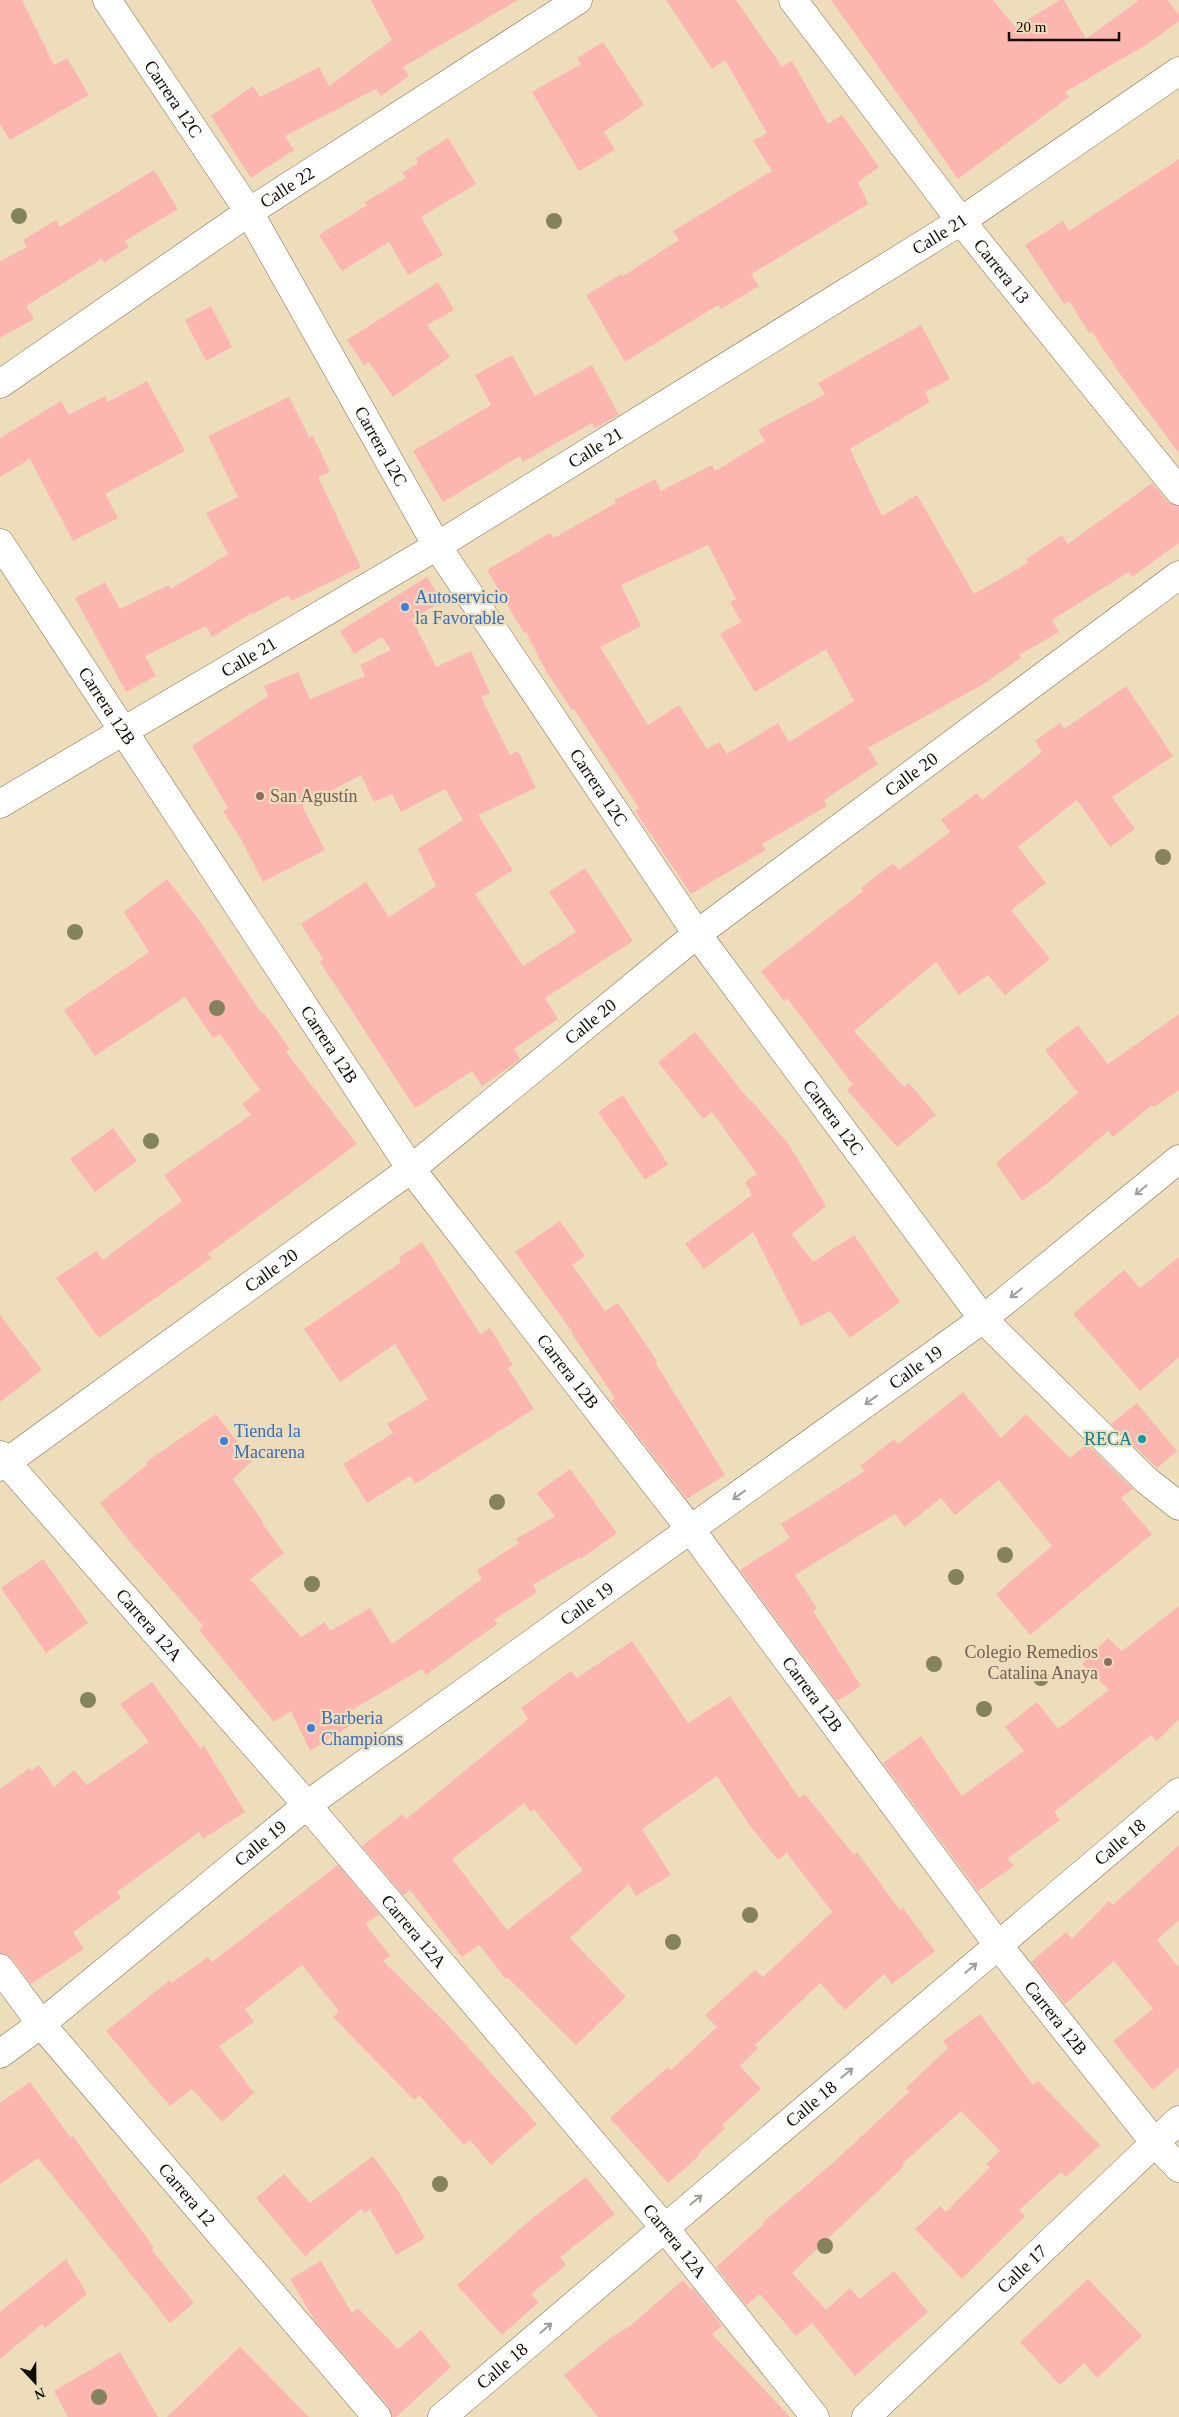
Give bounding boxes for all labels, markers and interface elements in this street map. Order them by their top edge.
scale bar [1009,10,1119,42]
text: 20 m [1016,19,1047,35]
street label: Carrera 12C [140,57,206,141]
street label: Calle 22 [256,163,318,212]
street label: Calle 21 [909,210,971,259]
street label: Carrera 13 [970,235,1033,307]
street label: Carrera 12C [350,403,411,490]
street label: Calle 21 [565,423,627,472]
place label: Autoservicio la Favorable [415,587,508,628]
marker: Autoservicio la Favorable [399,601,411,613]
street label: Calle 21 [218,633,280,681]
street label: Carrera 12B [74,664,140,748]
street label: Carrera 12C [566,745,632,830]
street label: Calle 20 [881,748,942,801]
place label: San Agustín [270,786,358,806]
marker: San Agustín [254,790,266,802]
street label: Calle 20 [561,995,620,1048]
street label: Carrera 12B [297,1002,362,1087]
street label: Carrera 12C [799,1076,868,1159]
one-way arrow [1135,1184,1148,1195]
street label: Calle 20 [241,1244,302,1296]
one-way arrow [1009,1287,1022,1298]
street label: Carrera 12B [533,1330,603,1412]
street label: Calle 19 [885,1342,946,1393]
one-way arrow [864,1395,878,1405]
place label: Tienda la Macarena [234,1421,305,1462]
place label: RECA [1084,1429,1132,1449]
marker: RECA [1136,1433,1148,1445]
marker: Tienda la Macarena [218,1435,230,1447]
one-way arrow [733,1490,747,1500]
street label: Calle 19 [556,1578,617,1630]
street label: Carrera 12A [112,1585,186,1665]
place label: Colegio Remedios Catalina Anaya [965,1642,1098,1683]
street label: Carrera 12B [778,1653,847,1736]
marker: Colegio Remedios Catalina Anaya [1102,1656,1114,1668]
place label: Barberia Champions [321,1708,403,1749]
marker: Barberia Champions [305,1722,317,1734]
street label: Calle 18 [1090,1815,1150,1869]
street label: Calle 19 [231,1816,290,1870]
street label: Carrera 12A [377,1891,450,1972]
one-way arrow [965,1962,978,1974]
street label: Carrera 12B [1020,1977,1091,2059]
one-way arrow [840,2068,853,2079]
street label: Calle 18 [782,2077,841,2131]
street label: Carrera 12 [154,2159,219,2230]
one-way arrow [689,2195,702,2206]
street label: Carrera 12A [639,2200,711,2282]
street label: Calle 17 [993,2241,1051,2297]
one-way arrow [539,2323,552,2334]
street label: Calle 18 [473,2339,532,2393]
north arrow [10,2357,60,2407]
text: N [32,2385,47,2402]

